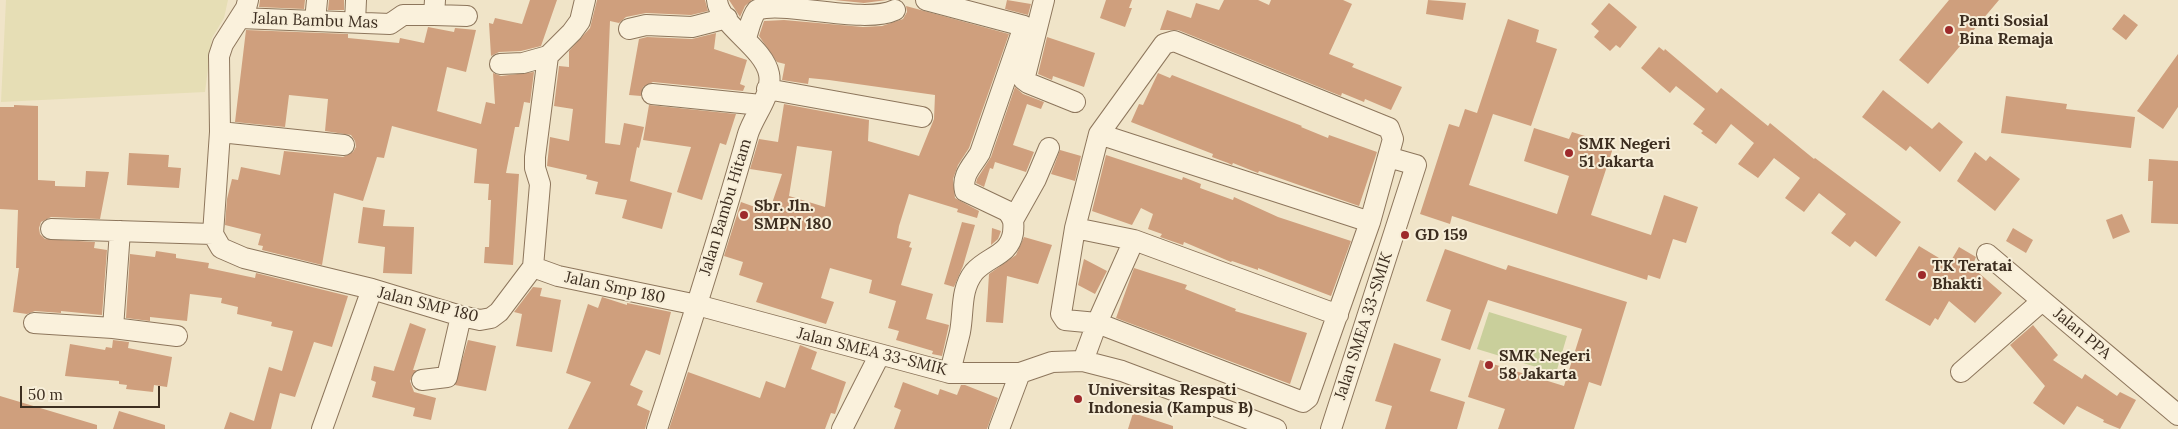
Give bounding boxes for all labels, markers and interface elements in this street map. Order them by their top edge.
street label: Jalan Bambu Mas [251,9,379,33]
place label: Panti Sosial Bina Remaja [1959,11,2053,49]
marker: Panti Sosial Bina Remaja [1943,24,1955,36]
place label: SMK Negeri 51 Jakarta [1579,134,1671,172]
street label: Jalan Bambu Hitam [696,136,756,278]
marker: SMK Negeri 51 Jakarta [1563,147,1575,159]
place label: Sbr. Jln. SMPN 180 [754,196,832,234]
marker: Sbr. Jln. SMPN 180 [738,209,750,221]
place label: GD 159 [1415,225,1468,245]
marker: GD 159 [1399,229,1411,241]
street label: Jalan SMEA 33-SMIK [1331,250,1397,402]
place label: TK Teratai Bhakti [1932,256,2012,294]
street label: Jalan Smp 180 [563,268,667,308]
marker: TK Teratai Bhakti [1916,269,1928,281]
street label: Jalan SMP 180 [376,283,480,327]
street label: Jalan PPA [2049,304,2115,364]
street label: Jalan SMEA 33-SMIK [795,324,949,380]
place label: SMK Negeri 58 Jakarta [1499,346,1591,384]
marker: SMK Negeri 58 Jakarta [1483,359,1495,371]
scale bar [22,376,162,408]
place label: Universitas Respati Indonesia (Kampus B) [1088,380,1253,418]
text: 50 m [28,385,63,404]
marker: Universitas Respati Indonesia (Kampus B) [1072,393,1084,405]

